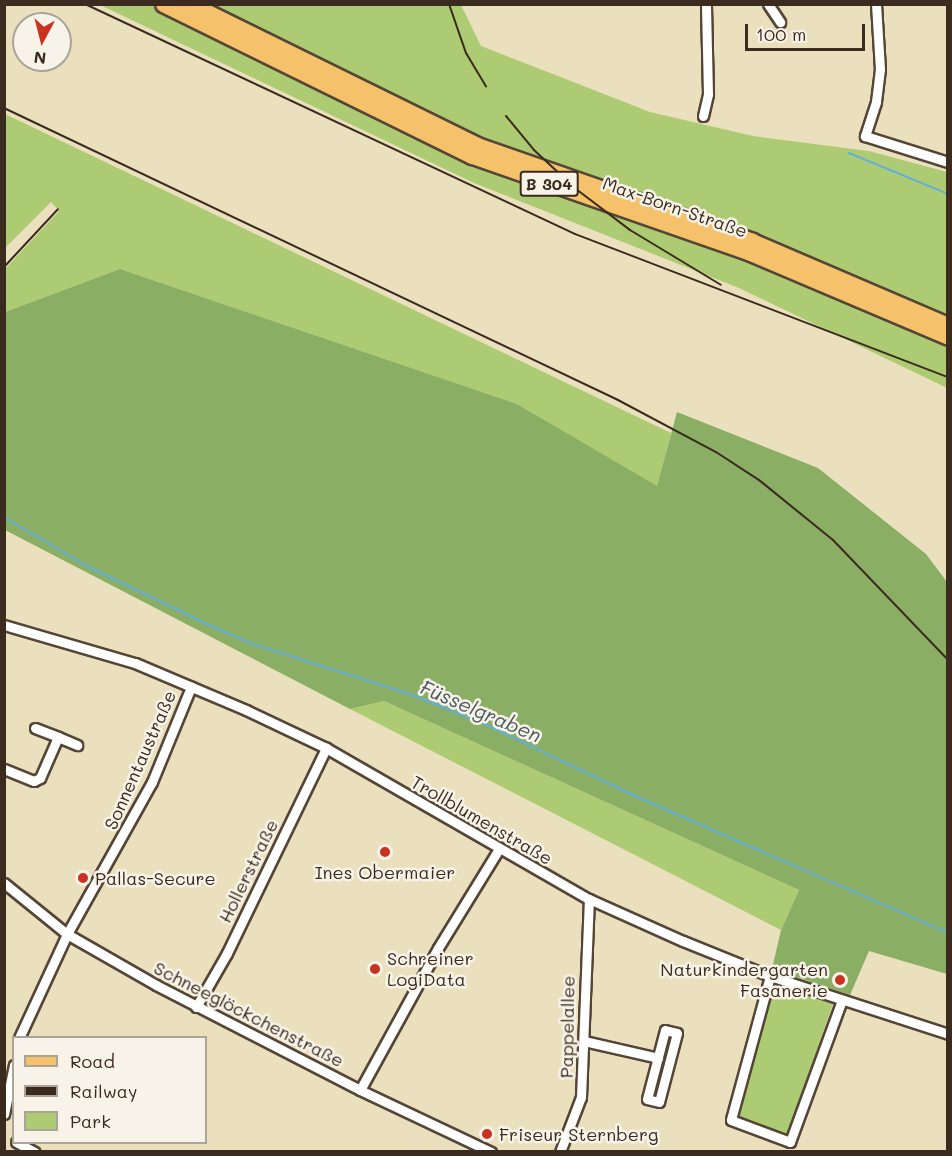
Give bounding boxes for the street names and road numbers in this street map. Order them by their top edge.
road number: B 304 [519,171,579,197]
street label: Max-Born-Straße [600,172,750,242]
street label: Sonnentaustraße [100,687,180,833]
street label: Trollblumenstraße [408,771,556,869]
street label: Hollerstraße [214,816,282,926]
street label: Schneeglöckchenstraße [150,957,348,1071]
street label: Pappelallee [555,976,579,1078]

